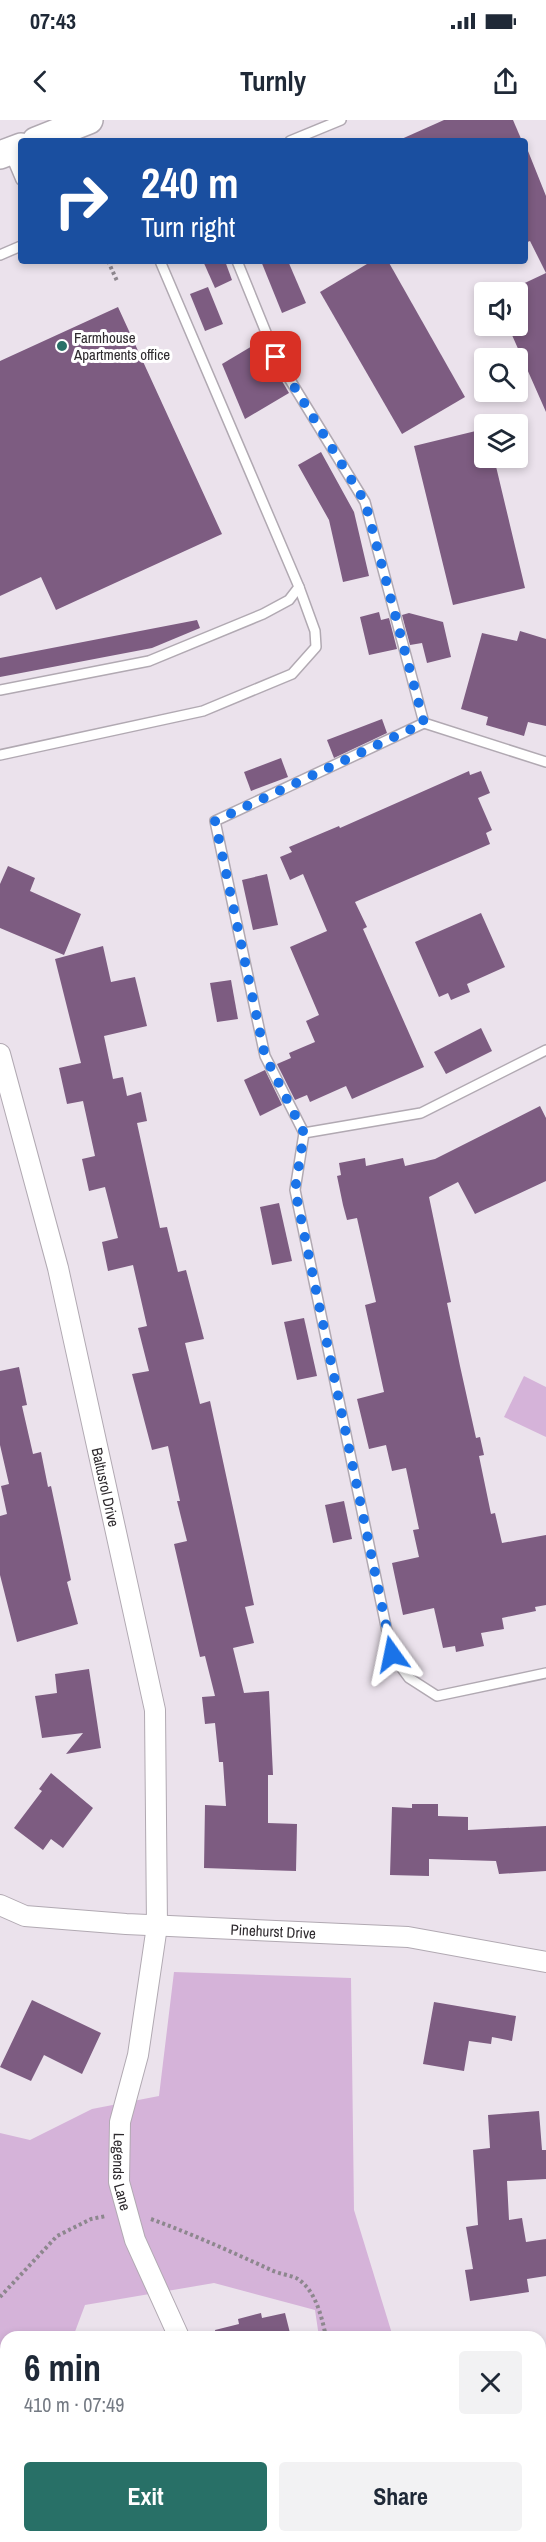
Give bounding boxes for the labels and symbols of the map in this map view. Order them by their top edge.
place label: Farmhouse Apartments office [73,327,170,365]
pin [250,331,301,382]
marker: Farmhouse Apartments office [55,339,69,353]
street label: Baltusrol Drive [87,1445,125,1529]
position arrow [360,1622,424,1686]
street label: Pinehurst Drive [230,1918,317,1943]
street label: Legends Lane [108,2133,137,2213]

